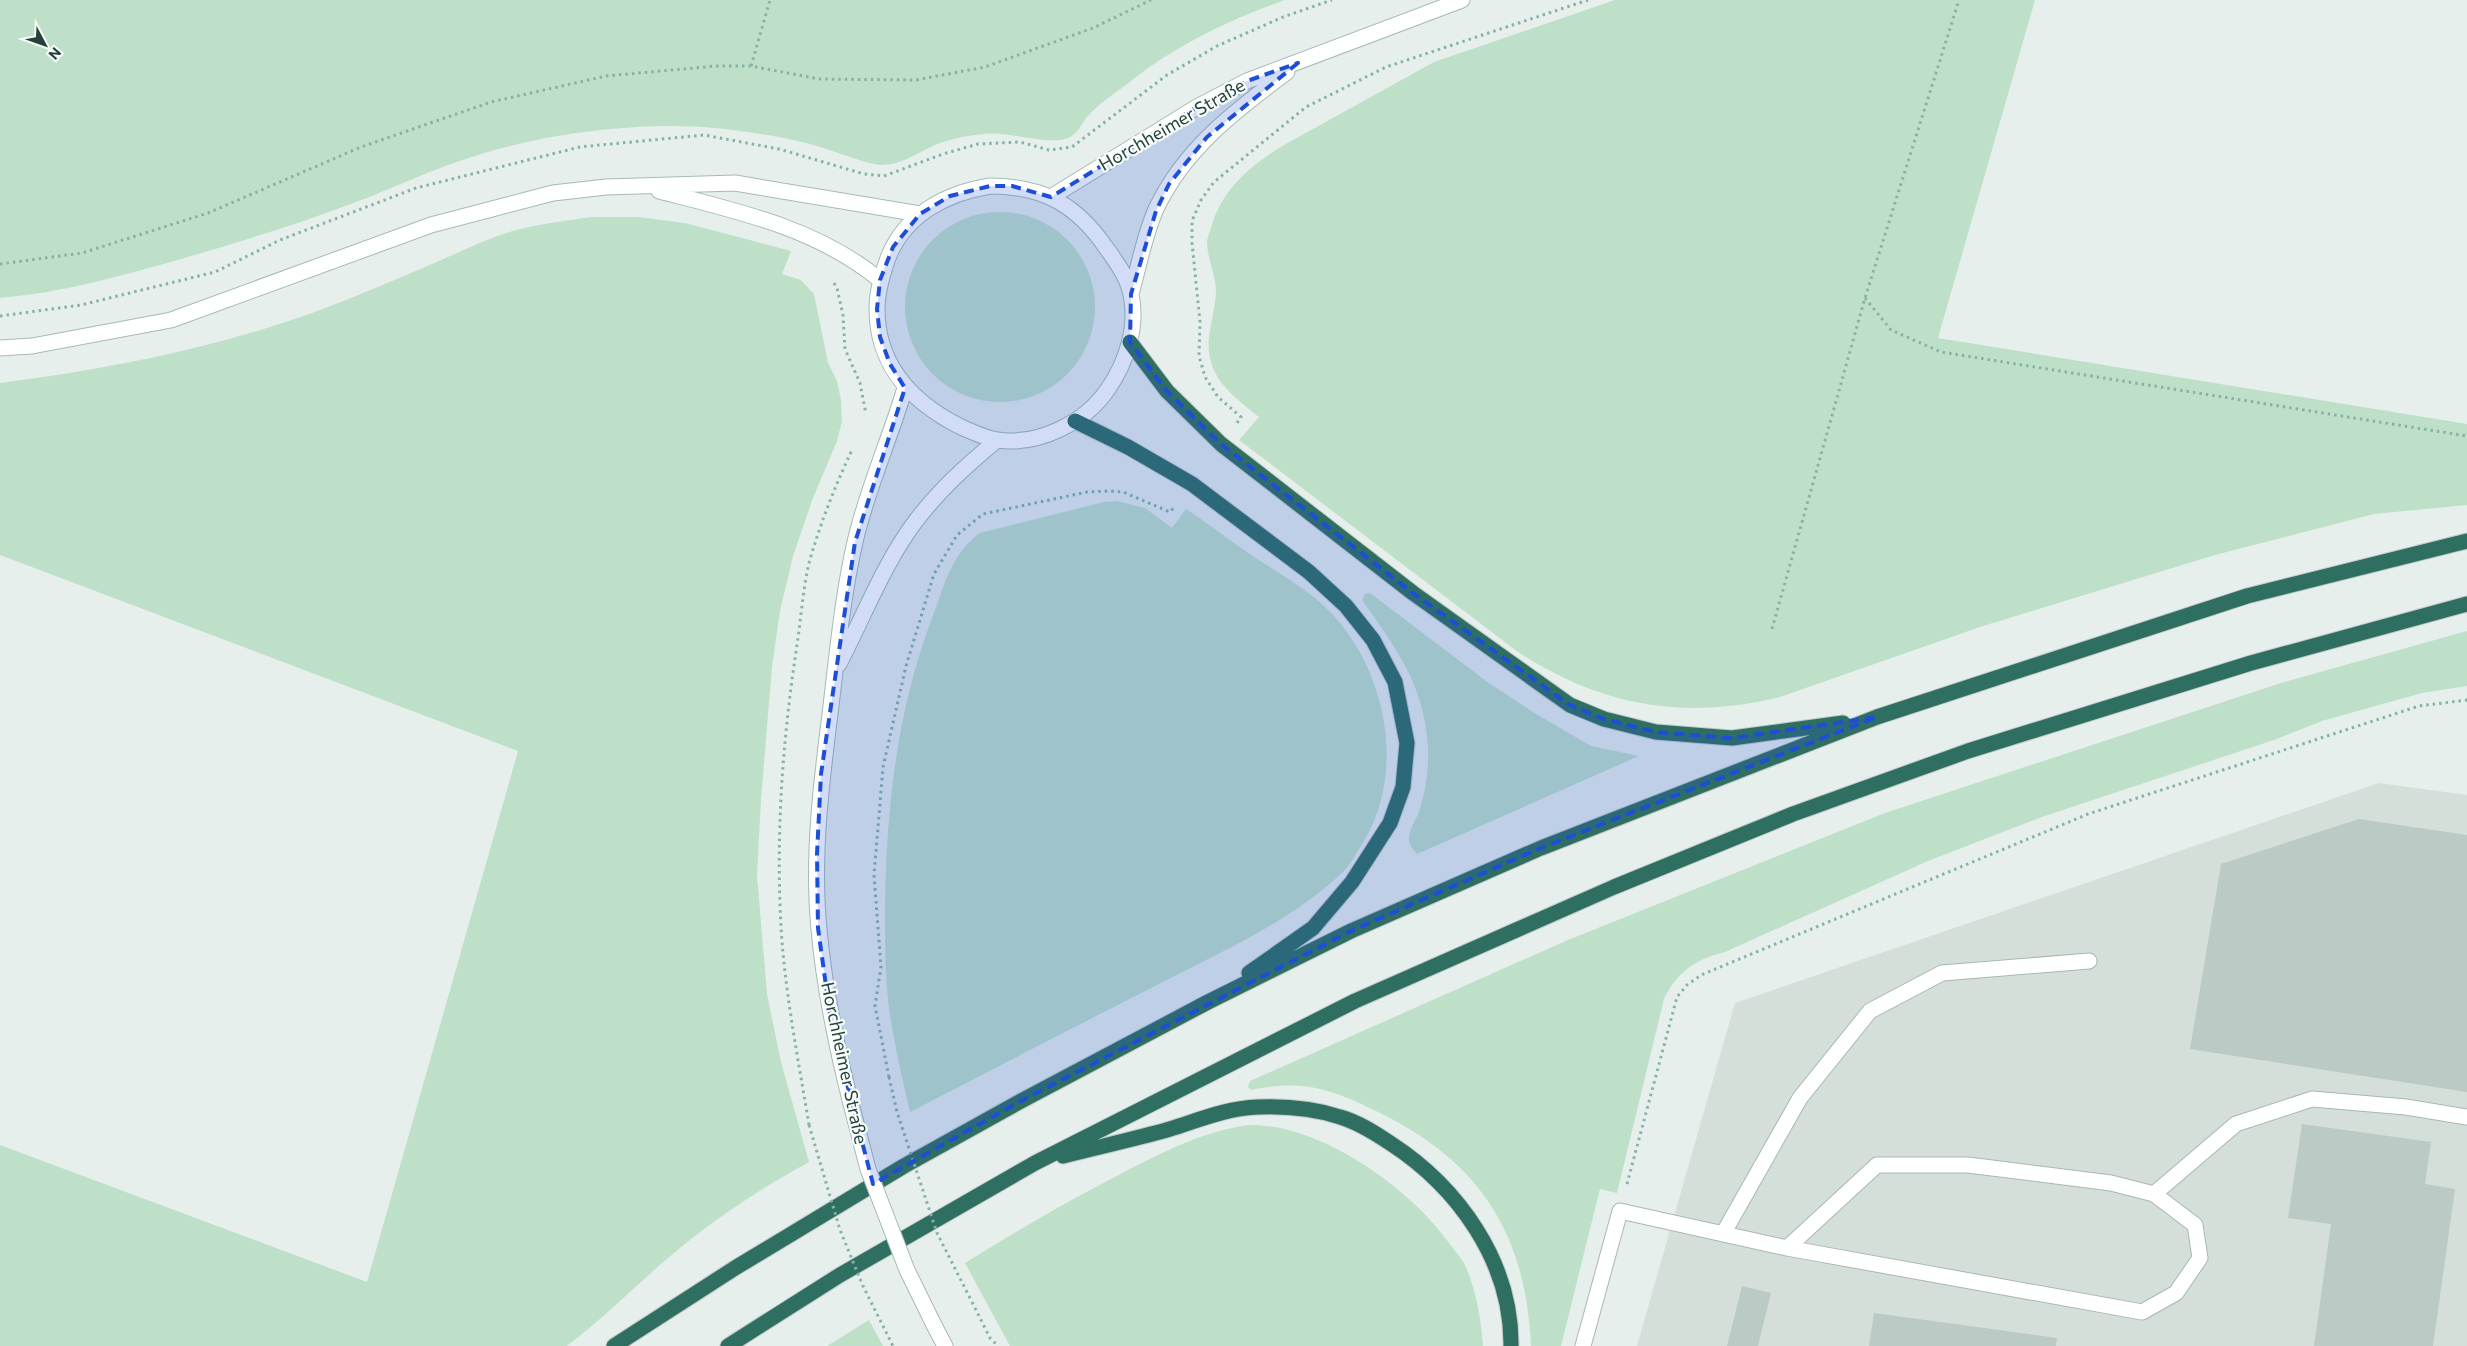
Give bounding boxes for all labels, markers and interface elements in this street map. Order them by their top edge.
north arrow [20,20,70,70]
text: N [45,44,65,63]
street label: Horchheimer Straße [1094,73,1249,175]
street label: Horchheimer Straße [817,980,873,1146]

